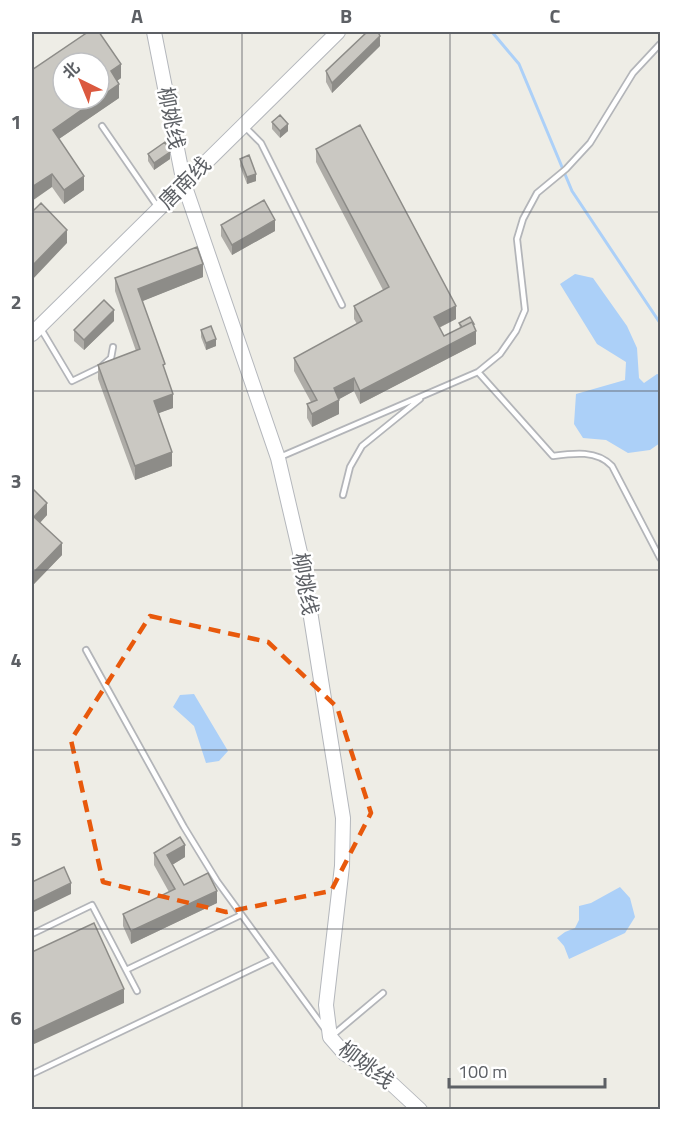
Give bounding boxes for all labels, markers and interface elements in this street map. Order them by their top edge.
text: A [131,0,143,31]
text: B [340,0,352,31]
text: C [550,0,561,31]
north arrow [51,51,111,111]
text: 北 [57,56,85,84]
street label: 柳姚线 [150,84,194,152]
text: 1 [10,106,22,137]
street label: 唐南线 [151,149,218,216]
text: 2 [10,286,22,317]
text: 3 [10,465,22,496]
street label: 柳姚线 [285,550,327,618]
text: 4 [10,644,22,675]
text: 5 [10,823,22,854]
text: 6 [10,1002,22,1033]
street label: 柳姚线 [332,1032,401,1096]
scale bar [449,1051,605,1089]
text: 100 m [458,1058,507,1085]

